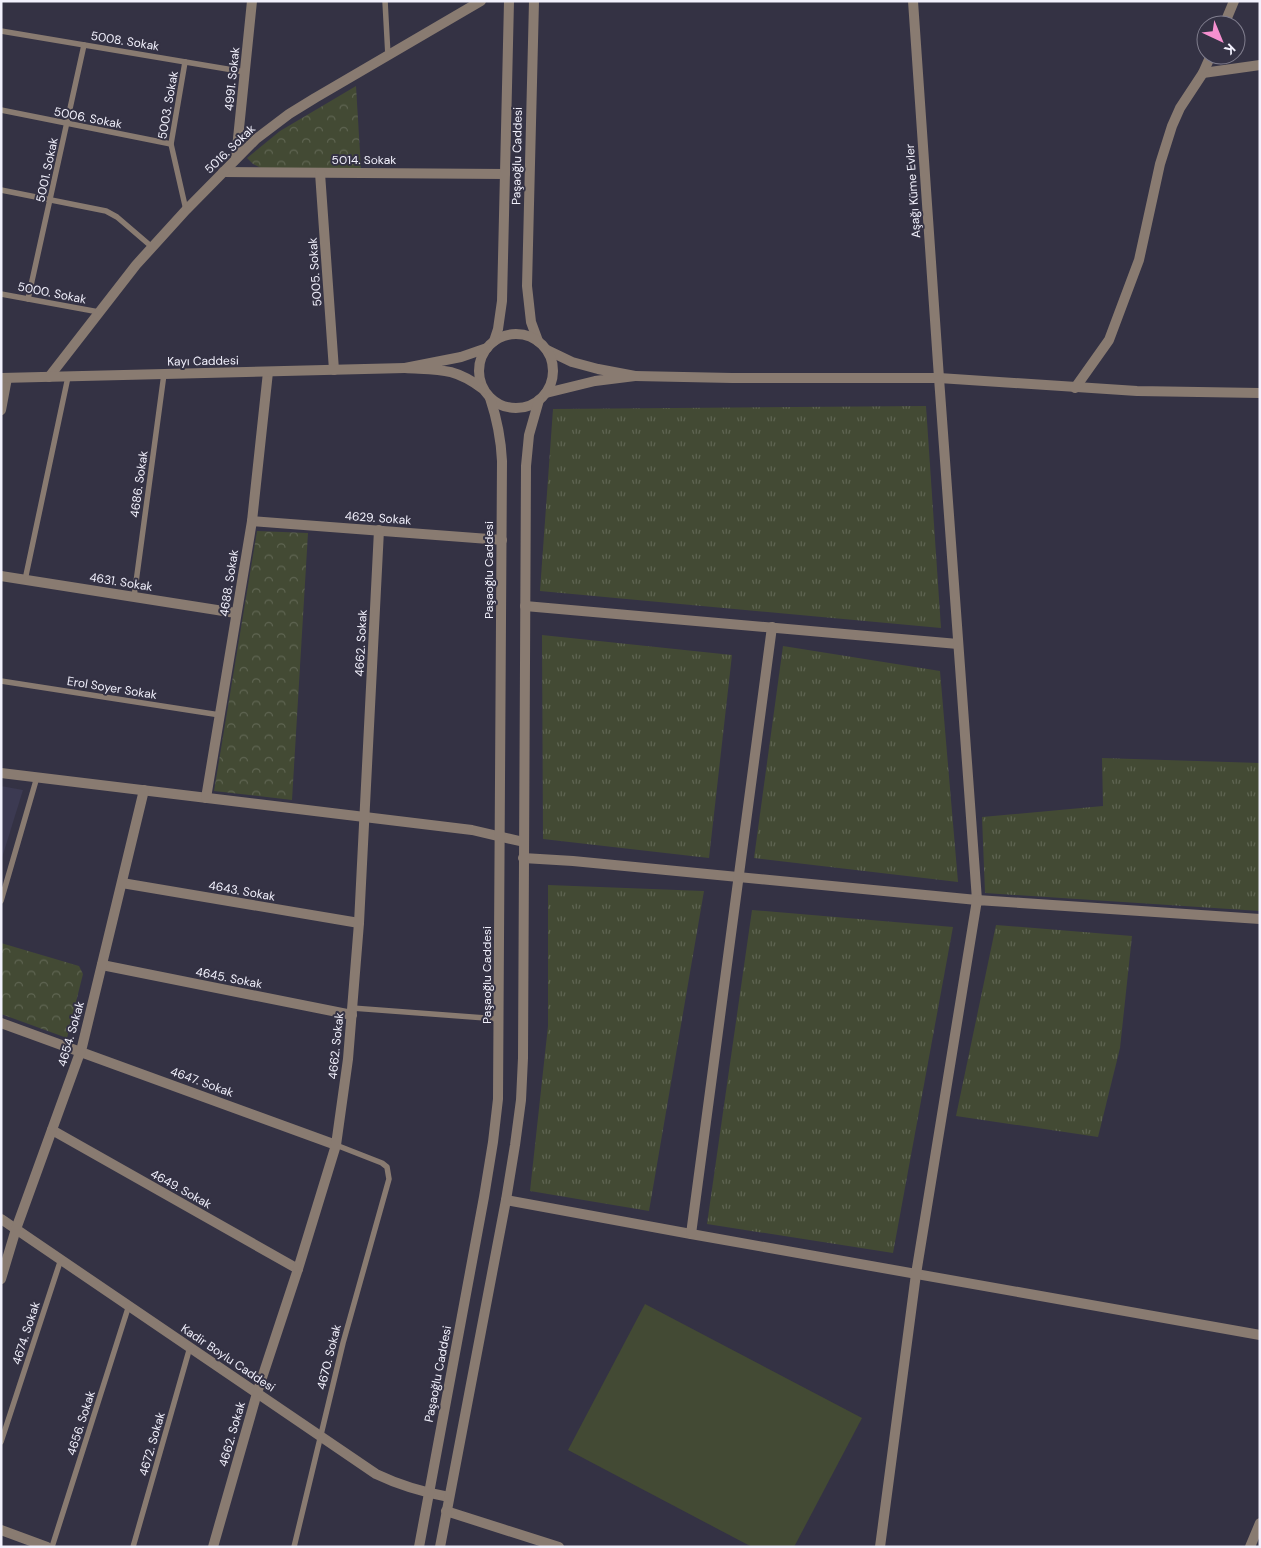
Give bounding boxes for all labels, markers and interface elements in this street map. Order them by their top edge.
north arrow [1196,15,1246,65]
street label: 5008. Sokak [90,28,160,54]
text: K [1220,40,1240,59]
street label: 4991. Sokak [221,46,243,112]
street label: 5003. Sokak [154,70,182,140]
street label: 5006. Sokak [53,104,123,132]
street label: Paşaoğlu Caddesi [508,107,526,205]
street label: 5016. Sokak [201,121,259,177]
street label: 5001. Sokak [32,136,62,204]
street label: Aşağı Küme Evler [902,143,924,239]
street label: 5014. Sokak [332,152,396,168]
street label: 5005. Sokak [305,237,325,307]
street label: 5000. Sokak [16,278,88,308]
street label: Kayı Caddesi [167,352,239,370]
street label: 4686. Sokak [126,450,152,518]
street label: 4629. Sokak [344,508,412,528]
street label: Paşaoğlu Caddesi [481,521,497,619]
street label: 4688. Sokak [216,548,242,618]
street label: 4631. Sokak [88,569,154,595]
street label: 4662. Sokak [351,609,371,677]
street label: Erol Soyer Sokak [66,673,158,703]
street label: 4643. Sokak [207,877,277,905]
street label: Paşaoğlu Caddesi [479,926,495,1024]
street label: 4645. Sokak [194,964,264,992]
street label: 4654. Sokak [54,999,88,1069]
street label: 4662. Sokak [325,1012,347,1080]
street label: 4647. Sokak [168,1063,236,1101]
street label: 4649. Sokak [148,1166,214,1212]
street label: 4674. Sokak [8,1299,44,1367]
street label: Kadir Boylu Caddesi [178,1320,278,1396]
street label: 4670. Sokak [313,1323,345,1391]
street label: Paşaoğlu Caddesi [421,1324,455,1424]
street label: 4656. Sokak [63,1389,99,1457]
street label: 4662. Sokak [215,1400,249,1468]
street label: 4672. Sokak [135,1410,169,1478]

